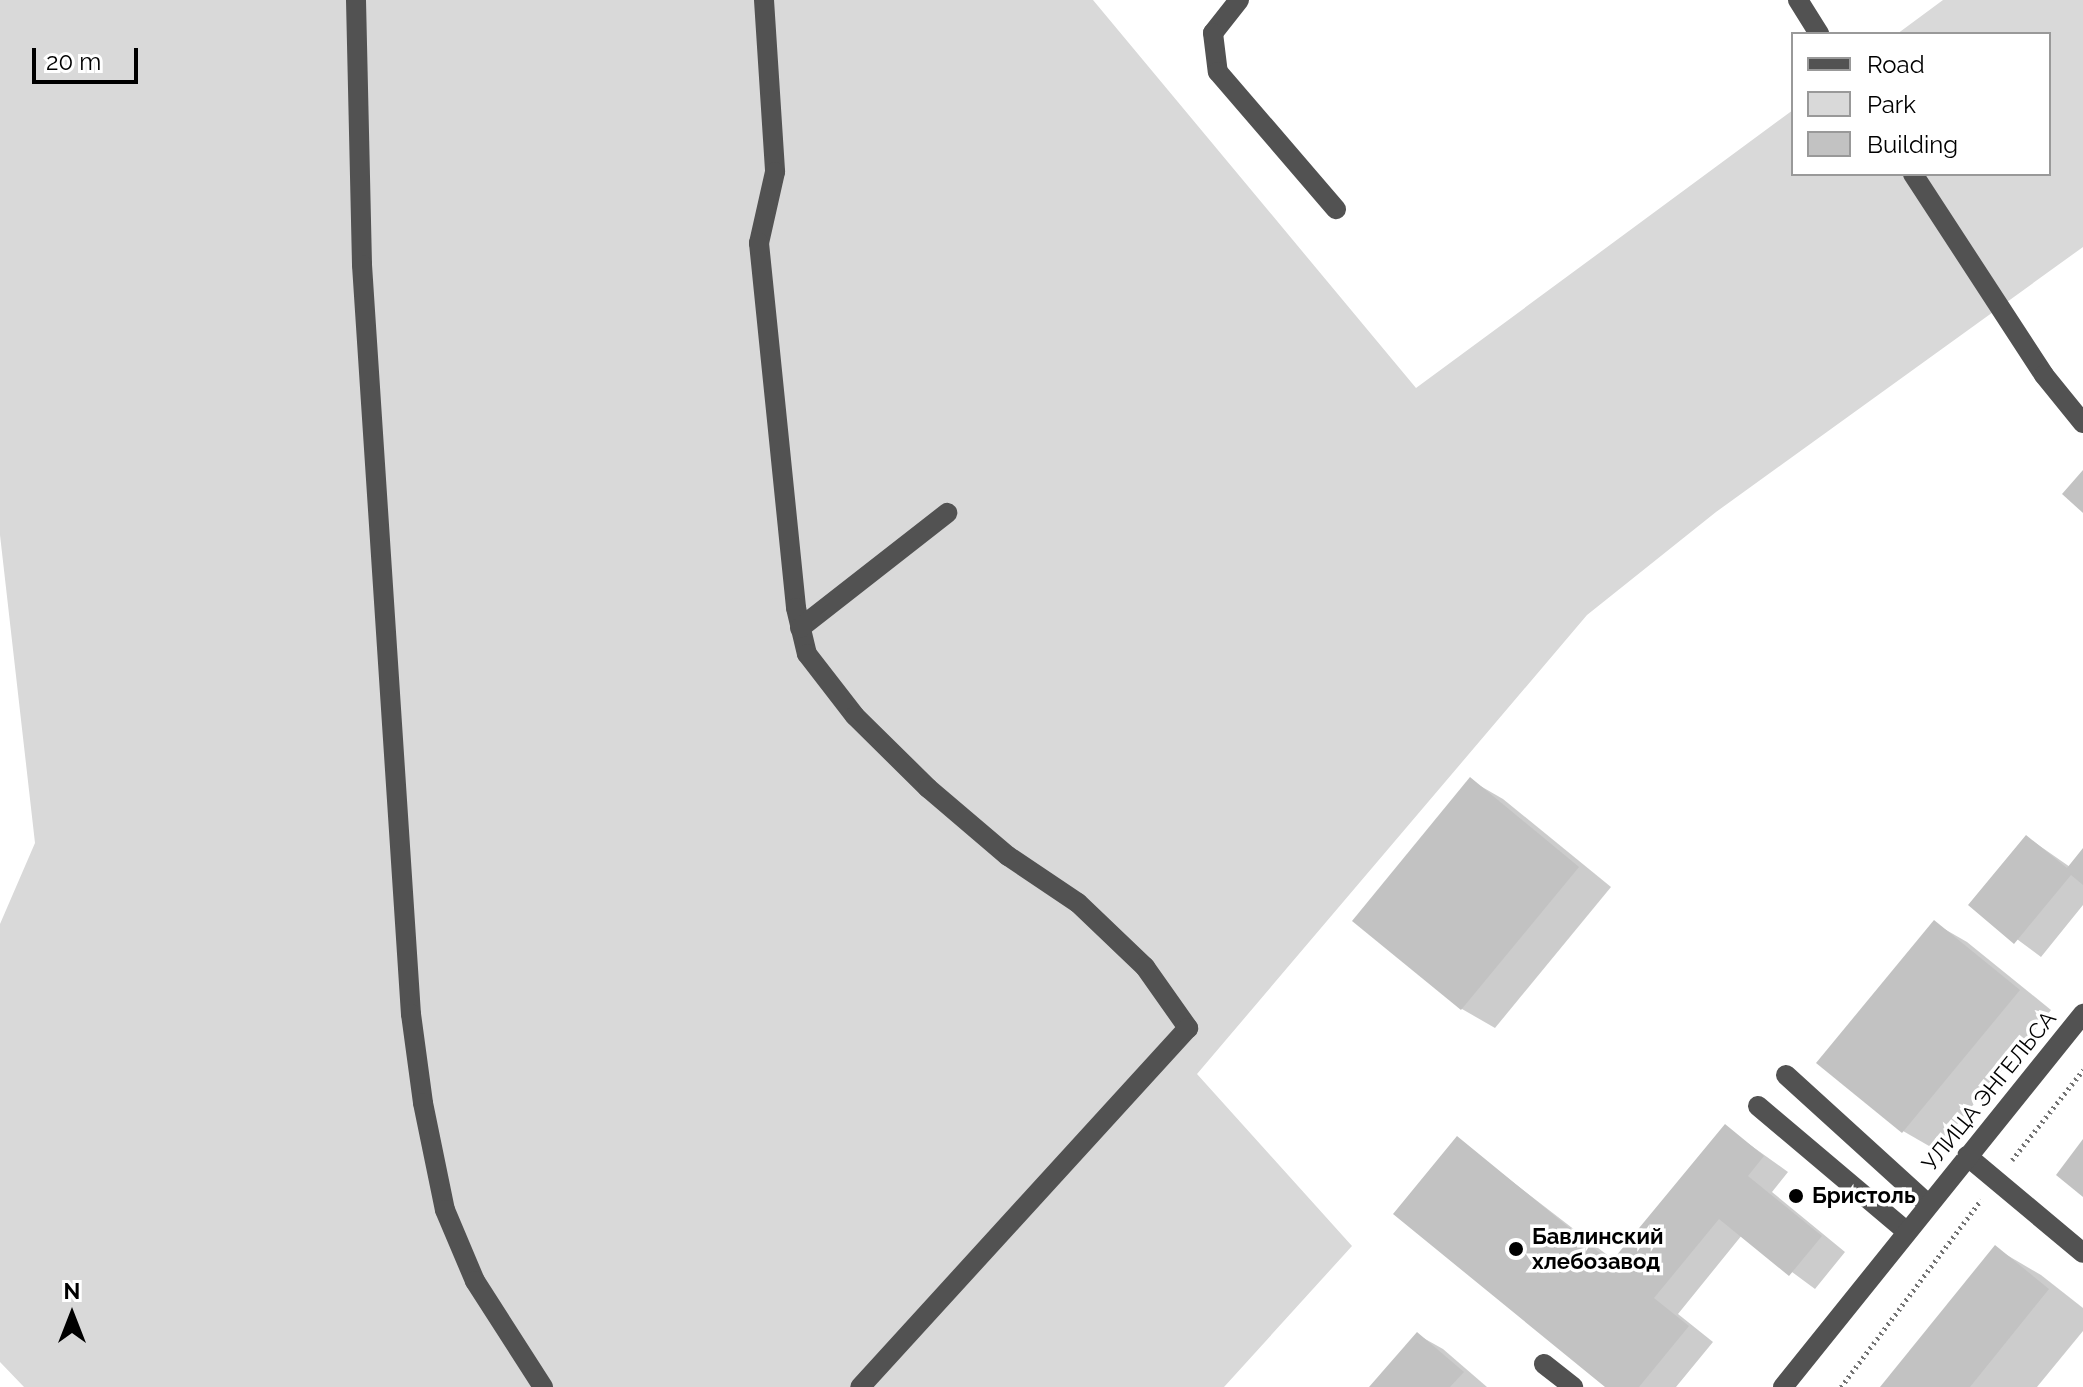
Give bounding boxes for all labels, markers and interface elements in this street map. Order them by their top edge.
scale bar [36,32,142,82]
legend [1791,32,2051,176]
text: 20 m [46,47,101,76]
text: Road [1867,50,1925,79]
text: Park [1867,90,1916,119]
text: Building [1867,130,1958,159]
street label: УЛИЦА ЭНГЕЛЬСА [1916,1005,2062,1177]
place label: Бристоль [1812,1183,1916,1209]
marker: Бристоль [1787,1187,1805,1205]
place label: Бавлинский хлебозавод [1532,1223,1664,1274]
marker: Бавлинский хлебозавод [1507,1240,1525,1258]
north arrow [32,1275,112,1355]
text: N [64,1278,80,1304]

